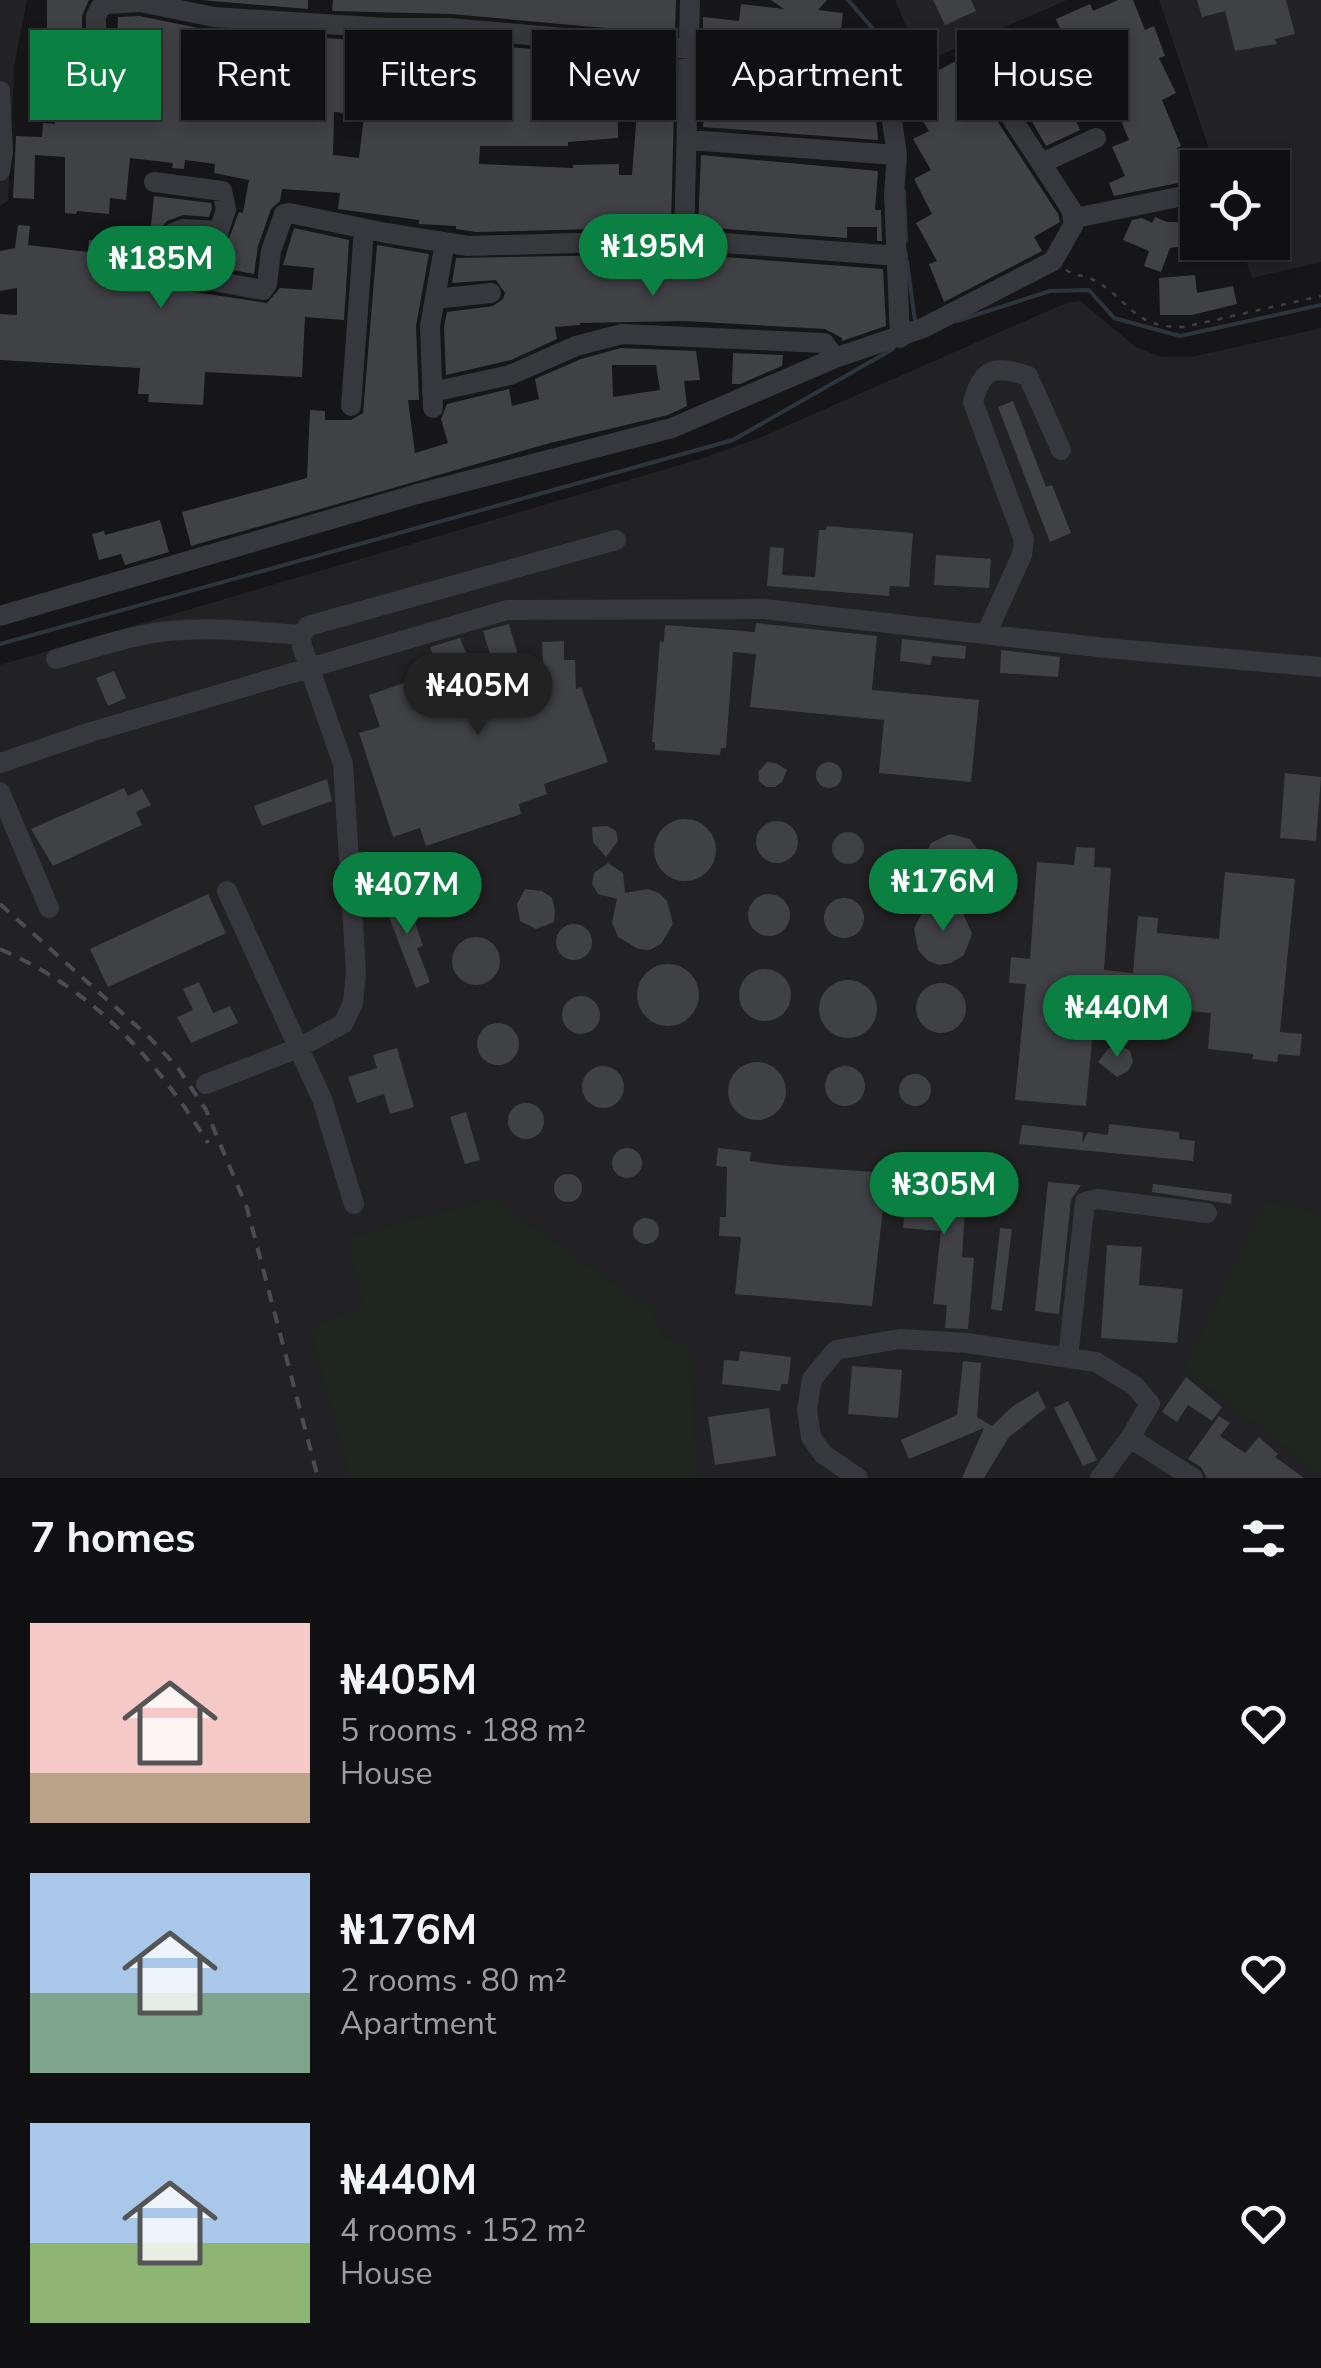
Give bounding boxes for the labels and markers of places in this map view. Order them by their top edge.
pin: ₦195M [583,214,723,299]
pin: ₦185M [91,226,231,311]
pin: ₦405M [408,653,548,738]
pin: ₦176M [873,849,1013,934]
pin: ₦407M [337,852,477,937]
pin: ₦440M [1047,975,1187,1060]
pin: ₦305M [874,1152,1014,1237]

